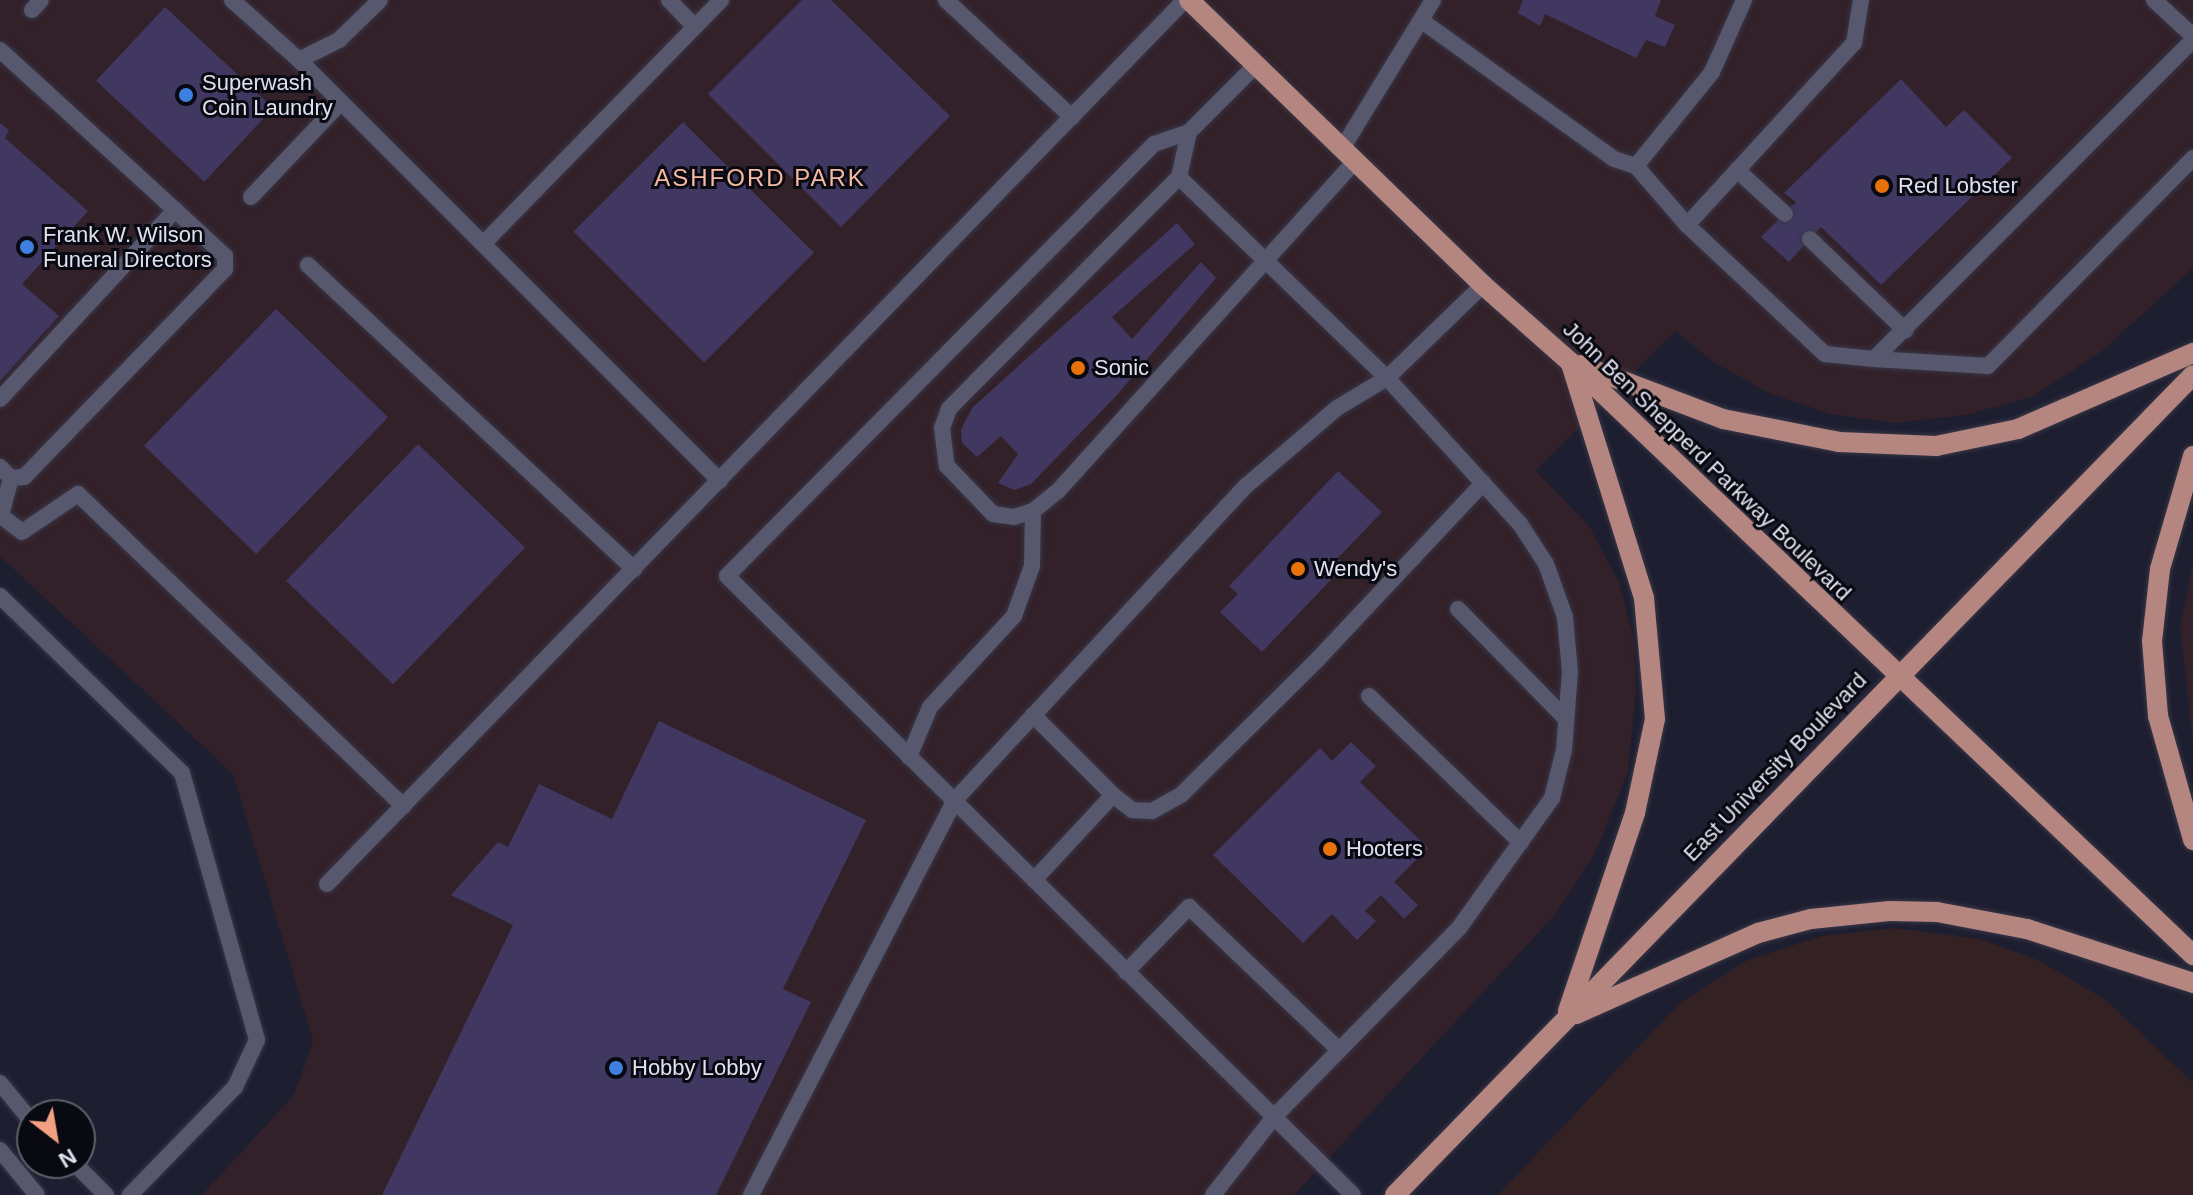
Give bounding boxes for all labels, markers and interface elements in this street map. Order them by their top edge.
place label: Superwash Coin Laundry [202,69,333,120]
marker: Superwash Coin Laundry [177,86,195,104]
district label: ASHFORD PARK [654,164,866,192]
place label: Red Lobster [1898,173,2018,199]
marker: Red Lobster [1873,177,1891,195]
place label: Frank W. Wilson Funeral Directors [43,221,212,272]
marker: Frank W. Wilson Funeral Directors [18,238,36,256]
street label: John Ben Shepperd Parkway Boulevard [1558,316,1856,606]
place label: Sonic [1094,355,1149,381]
marker: Sonic [1069,359,1087,377]
place label: Wendy's [1314,556,1397,582]
marker: Wendy's [1289,560,1307,578]
street label: East University Boulevard [1678,667,1872,867]
place label: Hooters [1346,836,1423,862]
marker: Hooters [1321,840,1339,858]
place label: Hobby Lobby [632,1055,762,1081]
marker: Hobby Lobby [607,1059,625,1077]
north arrow [16,1099,96,1179]
text: N [54,1143,81,1173]

